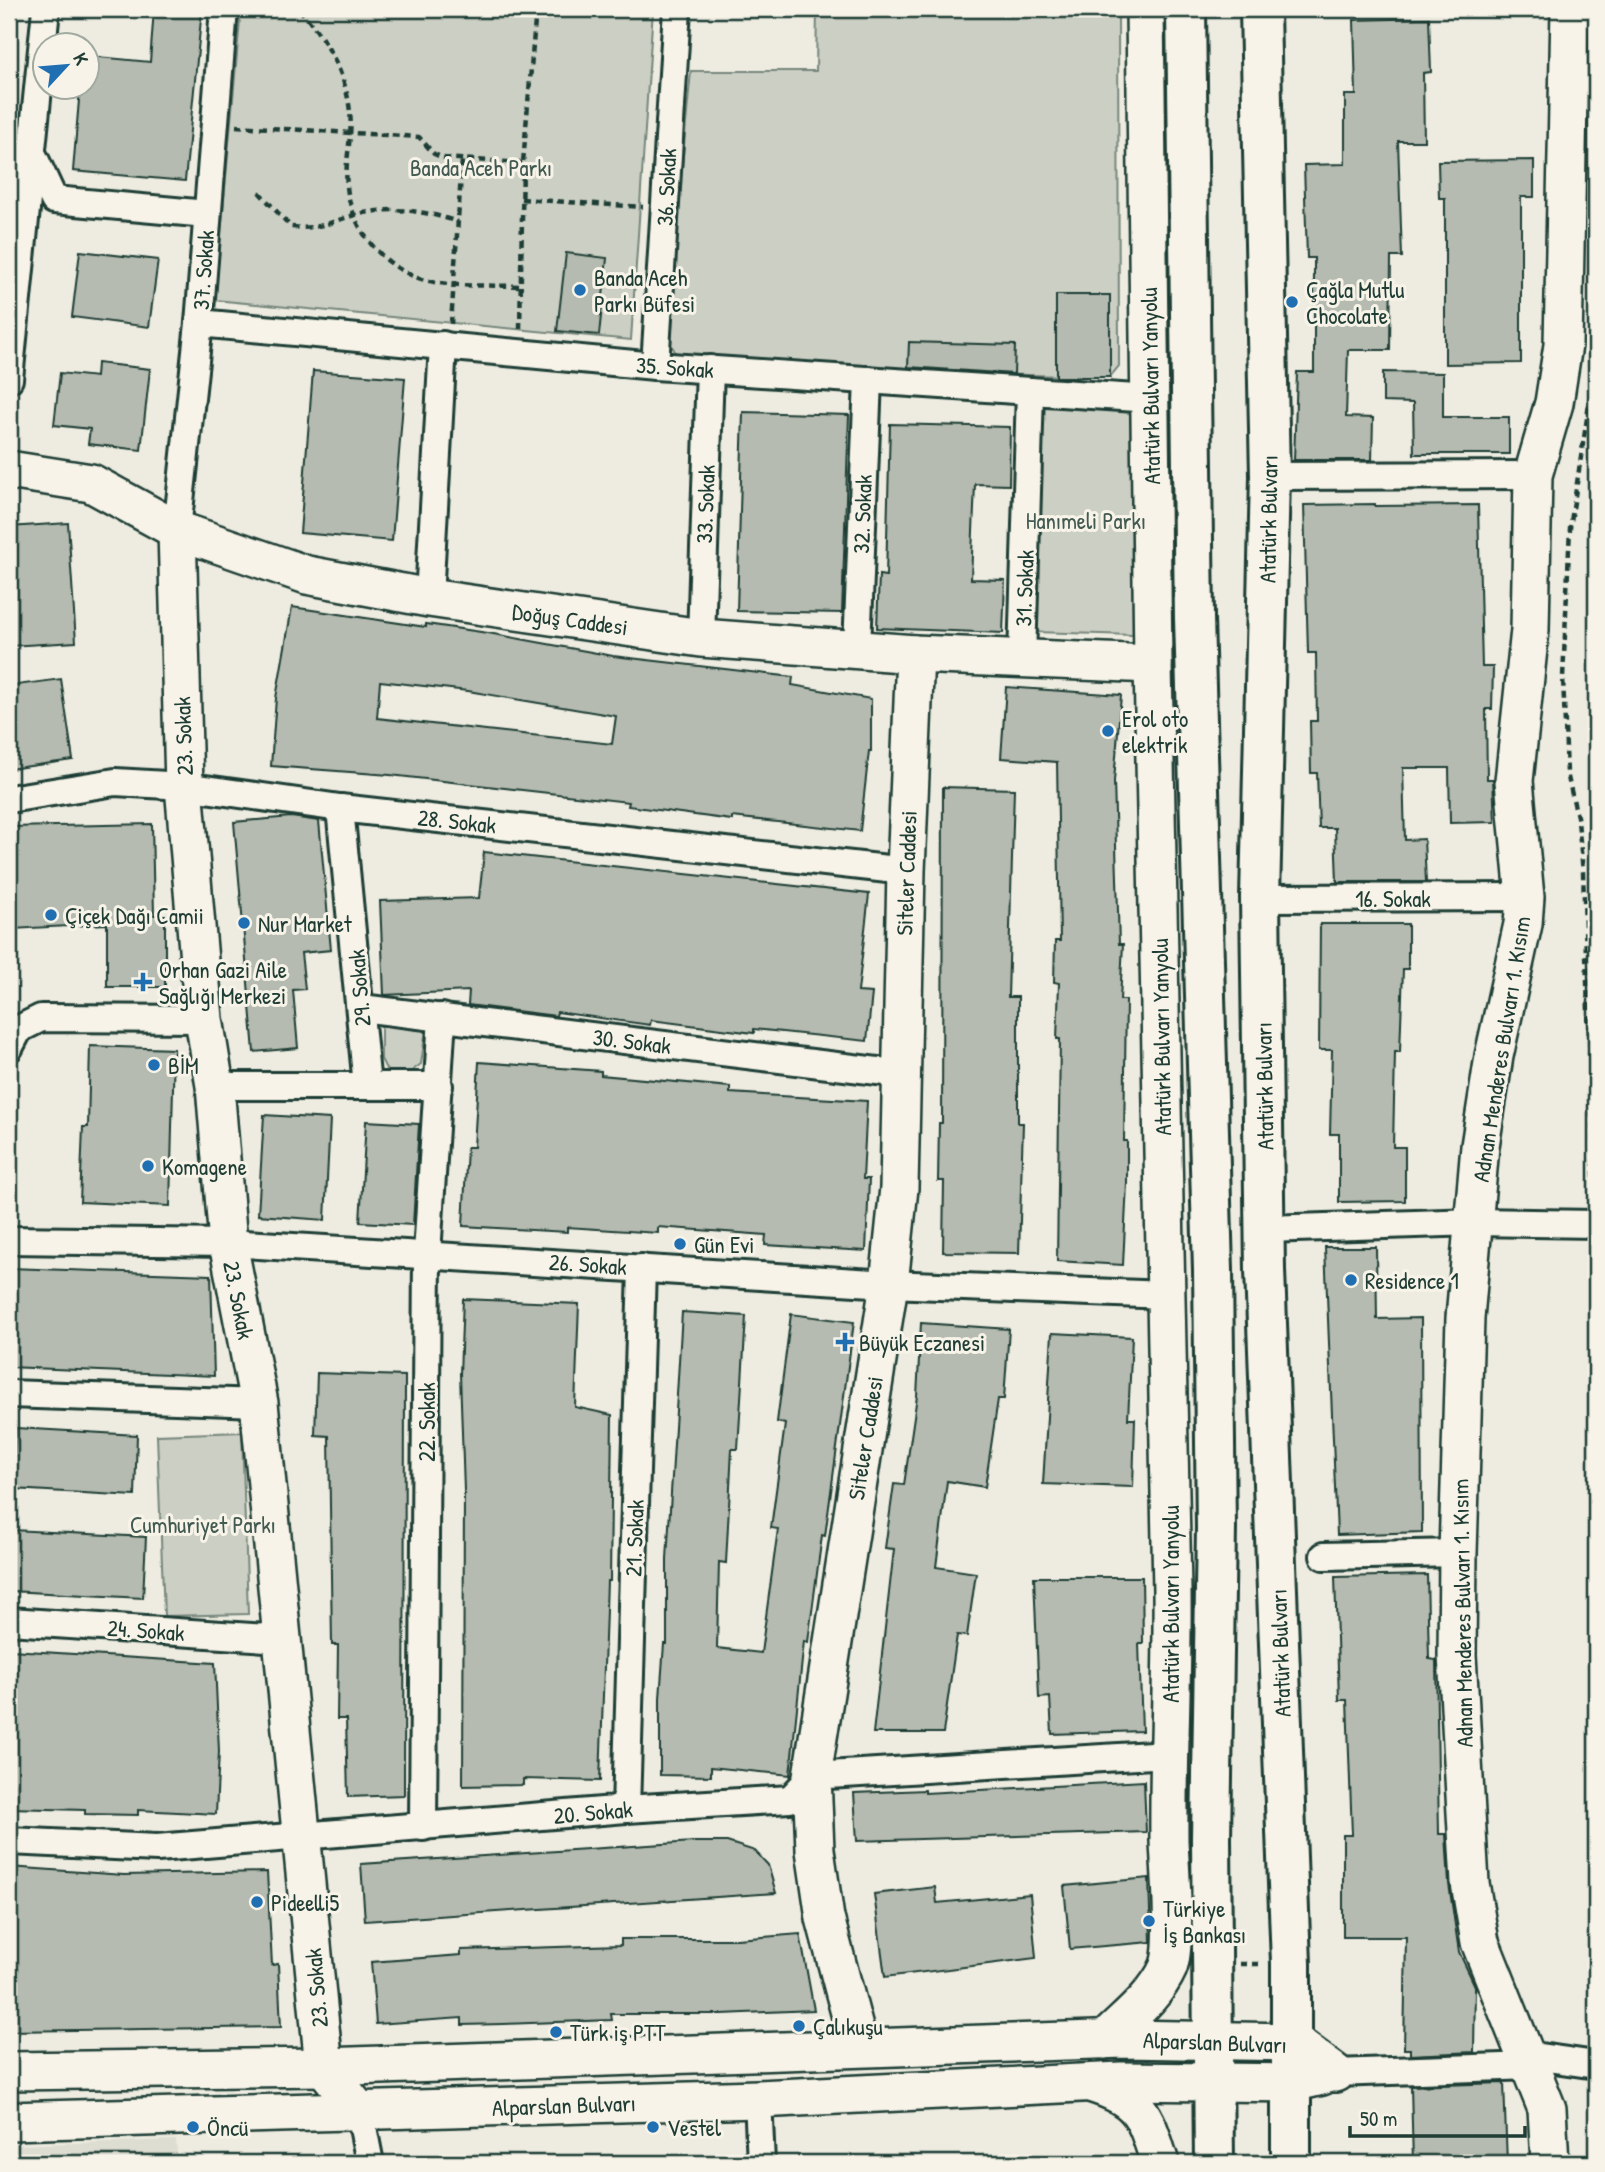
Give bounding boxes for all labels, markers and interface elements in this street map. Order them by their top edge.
north arrow [32,32,102,102]
text: K [67,48,95,69]
street label: 36. Sokak [648,147,684,227]
park label: Banda Aceh Parkı [410,152,552,183]
street label: 37. Sokak [185,229,221,311]
place label: Banda Aceh Parkı Büfesi [594,262,695,319]
place label: Çağla Mutlu Chocolate [1306,274,1404,331]
marker: Banda Aceh Parkı Büfesi [572,282,588,298]
street label: Atatürk Bulvarı Yanyolu [1133,287,1167,485]
marker: Çağla Mutlu Chocolate [1284,294,1300,310]
street label: 35. Sokak [635,349,716,385]
street label: Atatürk Bulvarı [1251,455,1285,583]
street label: 33. Sokak [688,464,722,544]
street label: 32. Sokak [845,473,879,554]
park label: Hanımeli Parkı [1026,505,1146,536]
street label: 31. Sokak [1007,549,1041,627]
street label: Doğuş Caddesi [510,596,630,642]
street label: 23. Sokak [166,695,200,776]
place label: Erol oto elektrik [1122,703,1188,760]
marker: Erol oto elektrik [1100,723,1116,739]
street label: 28. Sokak [416,801,498,841]
street label: Siteler Caddesi [888,810,924,936]
street label: 16. Sokak [1355,883,1431,914]
place label: Çiçek Dağı Camii [65,900,204,931]
marker: Çiçek Dağı Camii [43,907,59,923]
place label: Nur Market [258,908,353,939]
street label: Adnan Menderes Bulvarı 1. Kısım [1465,914,1537,1184]
marker: Nur Market [236,915,252,931]
street label: Atatürk Bulvarı Yanyolu [1144,938,1178,1136]
street label: 29. Sokak [340,948,378,1028]
place label: Orhan Gazi Aile Sağlığı Merkezi [159,954,287,1011]
marker: Orhan Gazi Aile Sağlığı Merkezi [133,972,153,992]
street label: 30. Sokak [591,1021,673,1061]
street label: Atatürk Bulvarı [1247,1022,1281,1150]
place label: BİM [168,1050,199,1081]
marker: BİM [146,1057,162,1073]
place label: Komagene [162,1151,247,1182]
marker: Komagene [140,1158,156,1174]
place label: Gün Evi [694,1229,754,1260]
marker: Gün Evi [672,1236,688,1252]
street label: 26. Sokak [548,1246,628,1282]
street label: 23. Sokak [216,1258,262,1342]
place label: Residence 1 [1365,1265,1459,1296]
marker: Residence 1 [1343,1272,1359,1288]
place label: Büyük Eczanesi [859,1327,985,1358]
marker: Büyük Eczanesi [837,1334,853,1350]
street label: Siteler Caddesi [840,1374,890,1502]
street label: 22. Sokak [411,1382,442,1462]
street label: Adnan Menderes Bulvarı 1. Kısım [1444,1478,1480,1748]
street label: 21. Sokak [617,1498,651,1577]
street label: Atatürk Bulvarı Yanyolu [1155,1505,1186,1703]
park label: Cumhuriyet Parkı [130,1509,276,1540]
street label: Atatürk Bulvarı [1262,1588,1298,1718]
street label: 24. Sokak [106,1612,186,1648]
street label: 20. Sokak [552,1793,634,1831]
place label: Pideelli5 [271,1887,340,1918]
place label: Türkiye İş Bankası [1163,1893,1246,1950]
marker: Pideelli5 [249,1894,265,1910]
marker: Türkiye İş Bankası [1141,1913,1157,1929]
street label: 23. Sokak [297,1947,335,2029]
place label: Çalıkuşu [813,2011,883,2042]
place label: Türk iş PTT [570,2017,666,2048]
marker: Çalıkuşu [791,2018,807,2034]
marker: Türk iş PTT [548,2024,564,2040]
street label: Alparslan Bulvarı [1143,2024,1287,2060]
street label: Alparslan Bulvarı [492,2087,636,2123]
scale bar [1350,2095,1524,2139]
text: 50 m [1360,2104,1397,2133]
place label: Öncü [207,2112,248,2143]
place label: Vestel [667,2112,722,2143]
marker: Öncü [185,2119,201,2135]
marker: Vestel [645,2119,661,2135]

